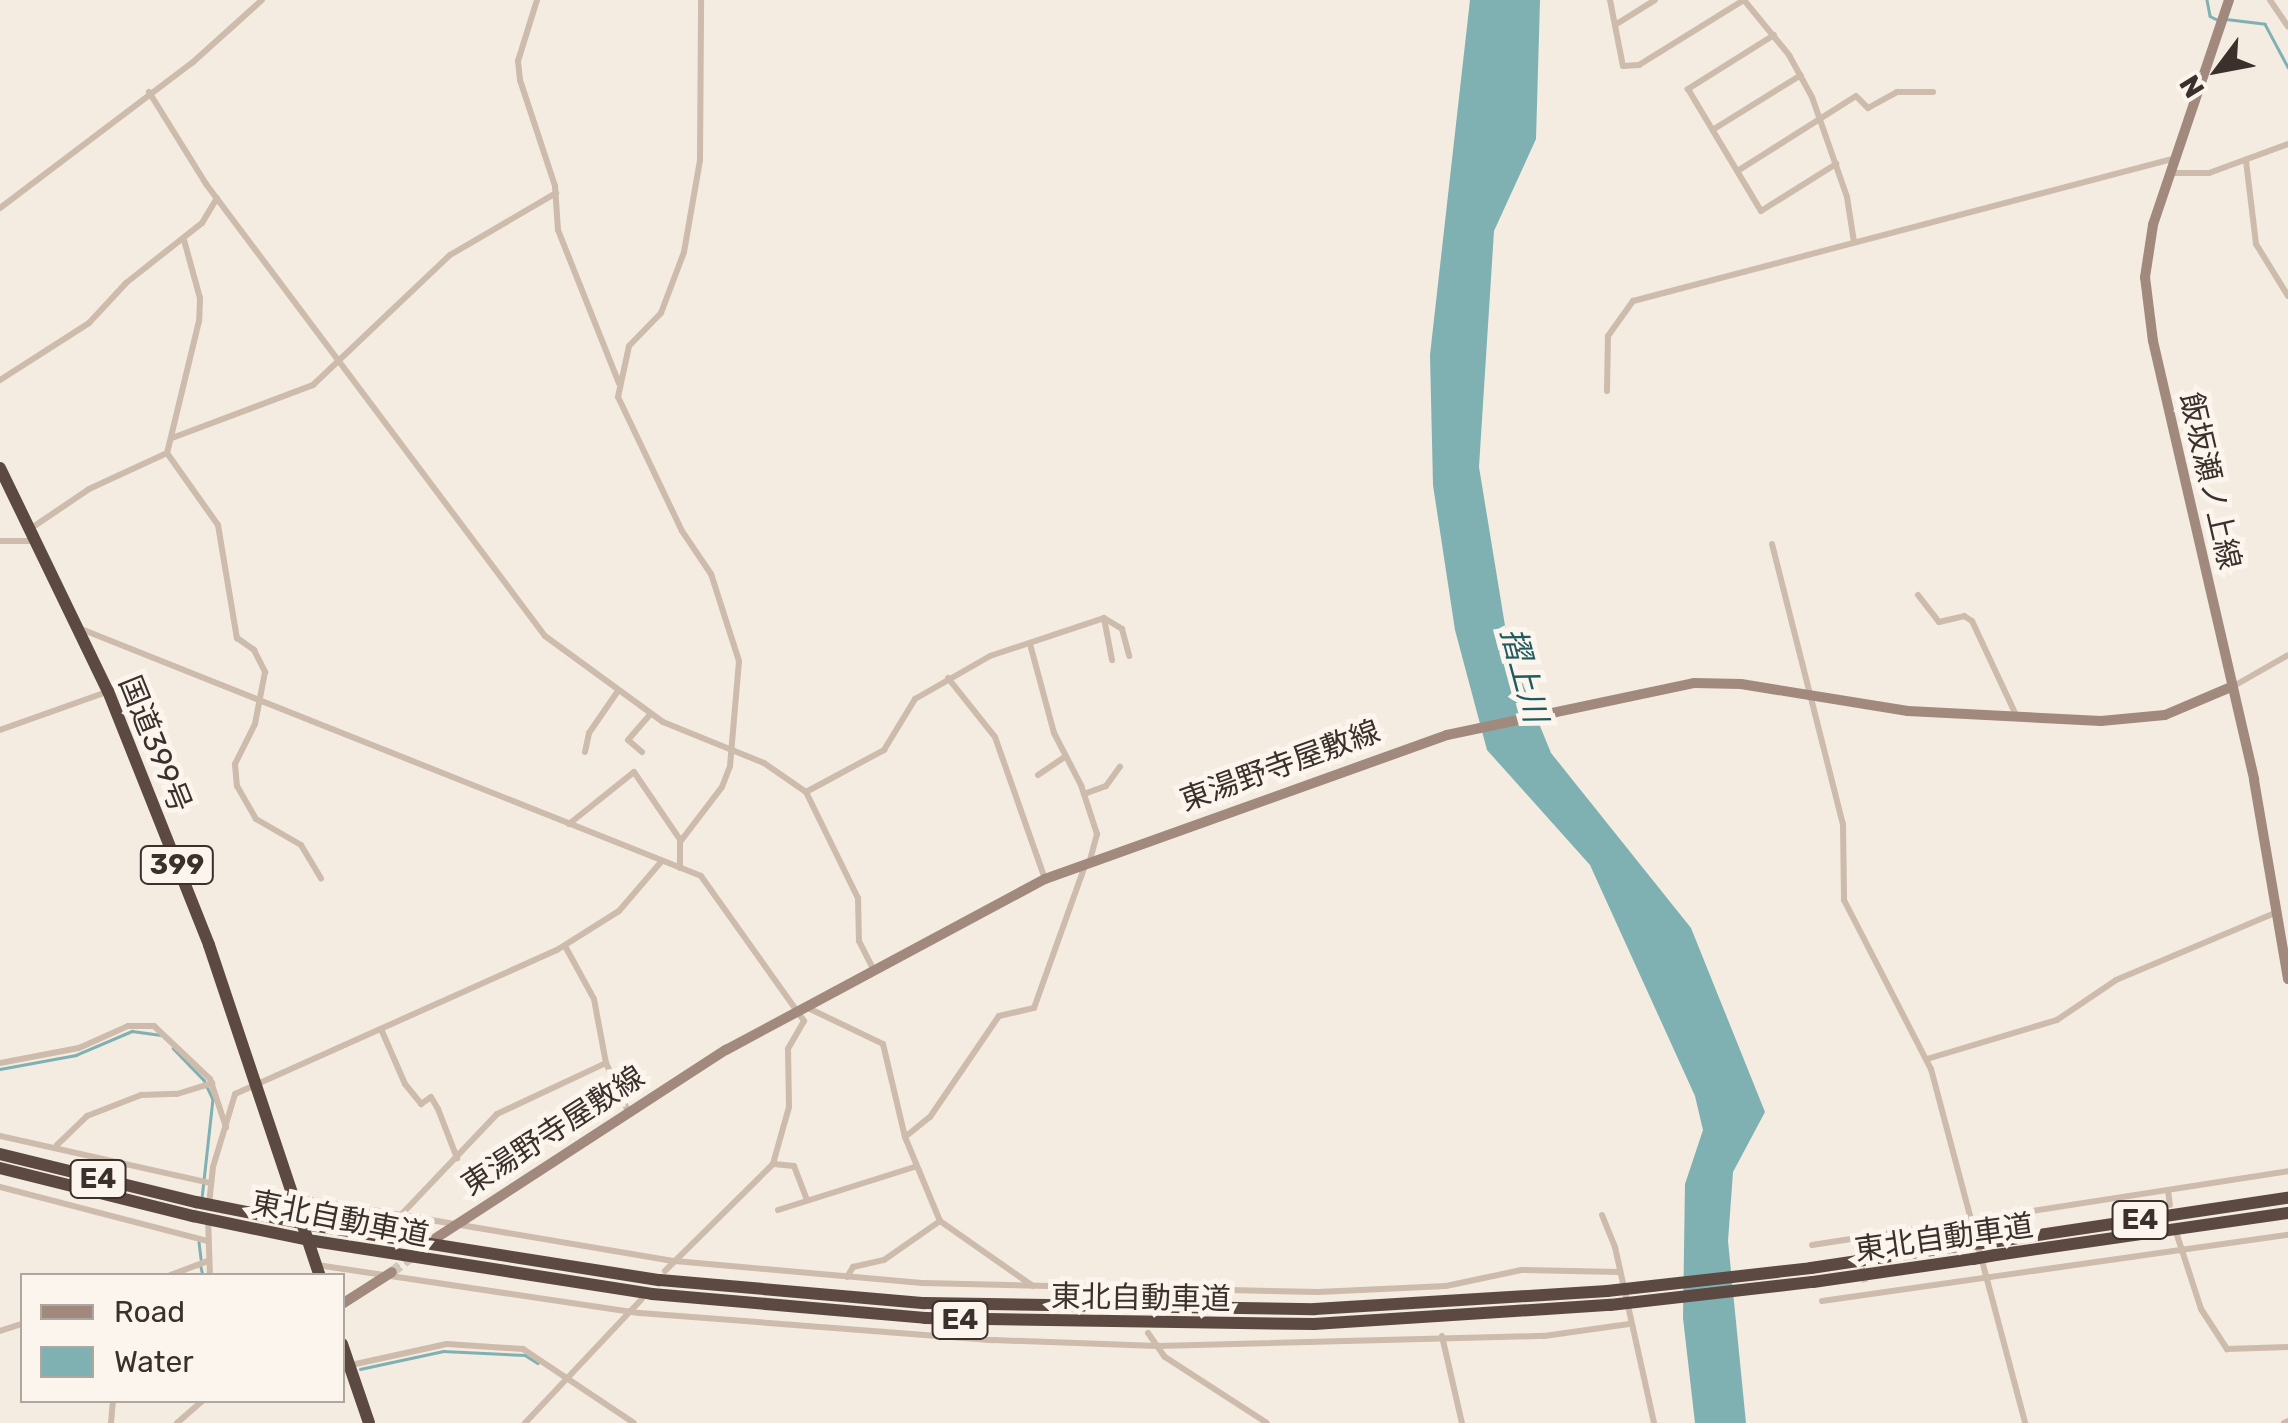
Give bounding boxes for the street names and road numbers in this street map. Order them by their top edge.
street label: 飯坂瀬ノ上線 [2172,389,2248,573]
street label: 国道399号 [111,671,199,817]
street label: 東湯野寺屋敷線 [1175,713,1385,819]
road number: 399 [140,842,214,888]
street label: 東湯野寺屋敷線 [455,1059,651,1203]
road number: E4 [68,1156,128,1202]
street label: 東北自動車道 [248,1184,432,1254]
road number: E4 [2110,1197,2170,1243]
street label: 東北自動車道 [1852,1208,2036,1268]
street label: 東北自動車道 [1051,1278,1231,1318]
road number: E4 [930,1297,990,1343]

